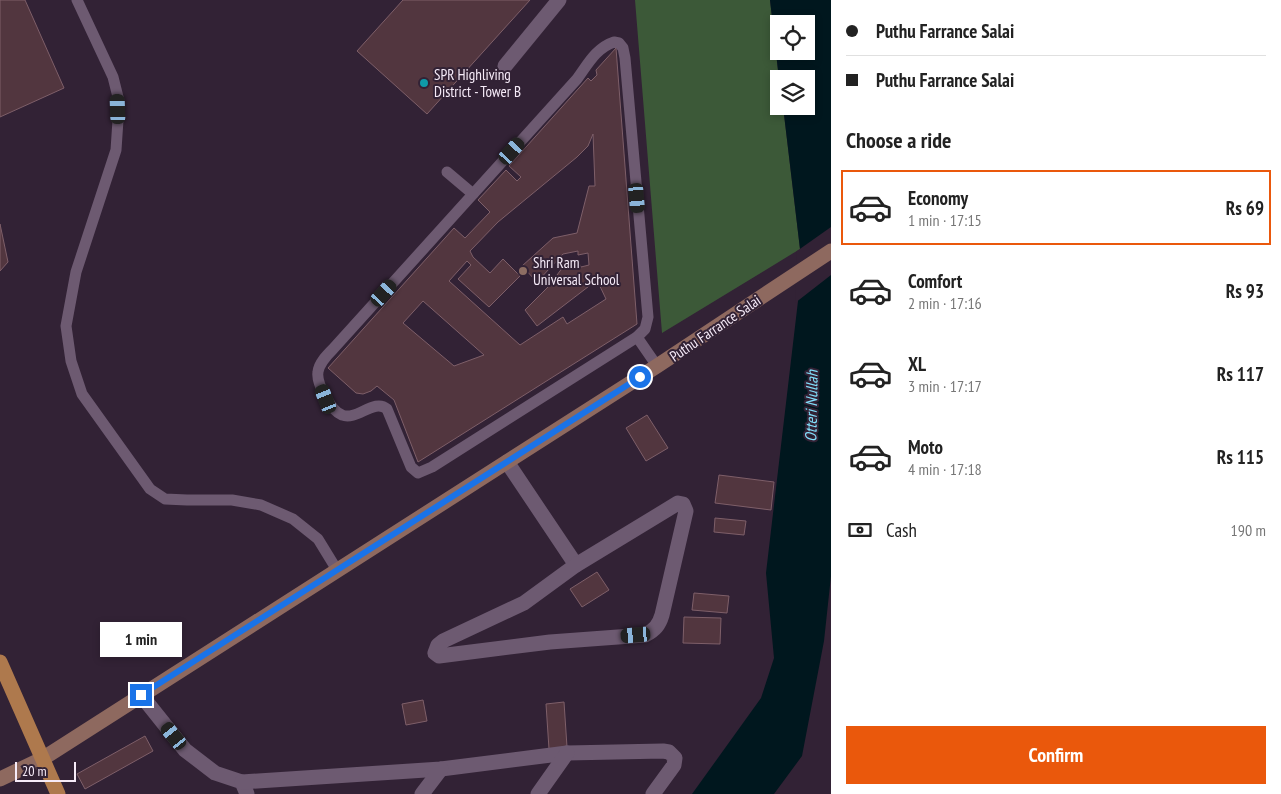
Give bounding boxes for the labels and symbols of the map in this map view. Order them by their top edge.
place label: SPR Highliving District - Tower B [434,65,521,101]
marker: SPR Highliving District - Tower B [418,77,430,89]
car [109,94,126,124]
car [496,135,527,167]
car [628,182,645,214]
place label: Shri Ram Universal School [533,253,620,289]
marker: Shri Ram Universal School [517,265,529,277]
car [368,277,399,309]
street label: Puthu Farrance Salai [666,291,764,365]
route start [629,366,651,388]
water label: Otteri Nullah [800,369,822,442]
car [313,382,338,416]
callout: 1 min [100,622,182,658]
car [620,626,651,644]
route end [130,684,152,706]
car [158,720,189,752]
scale bar [15,759,76,782]

